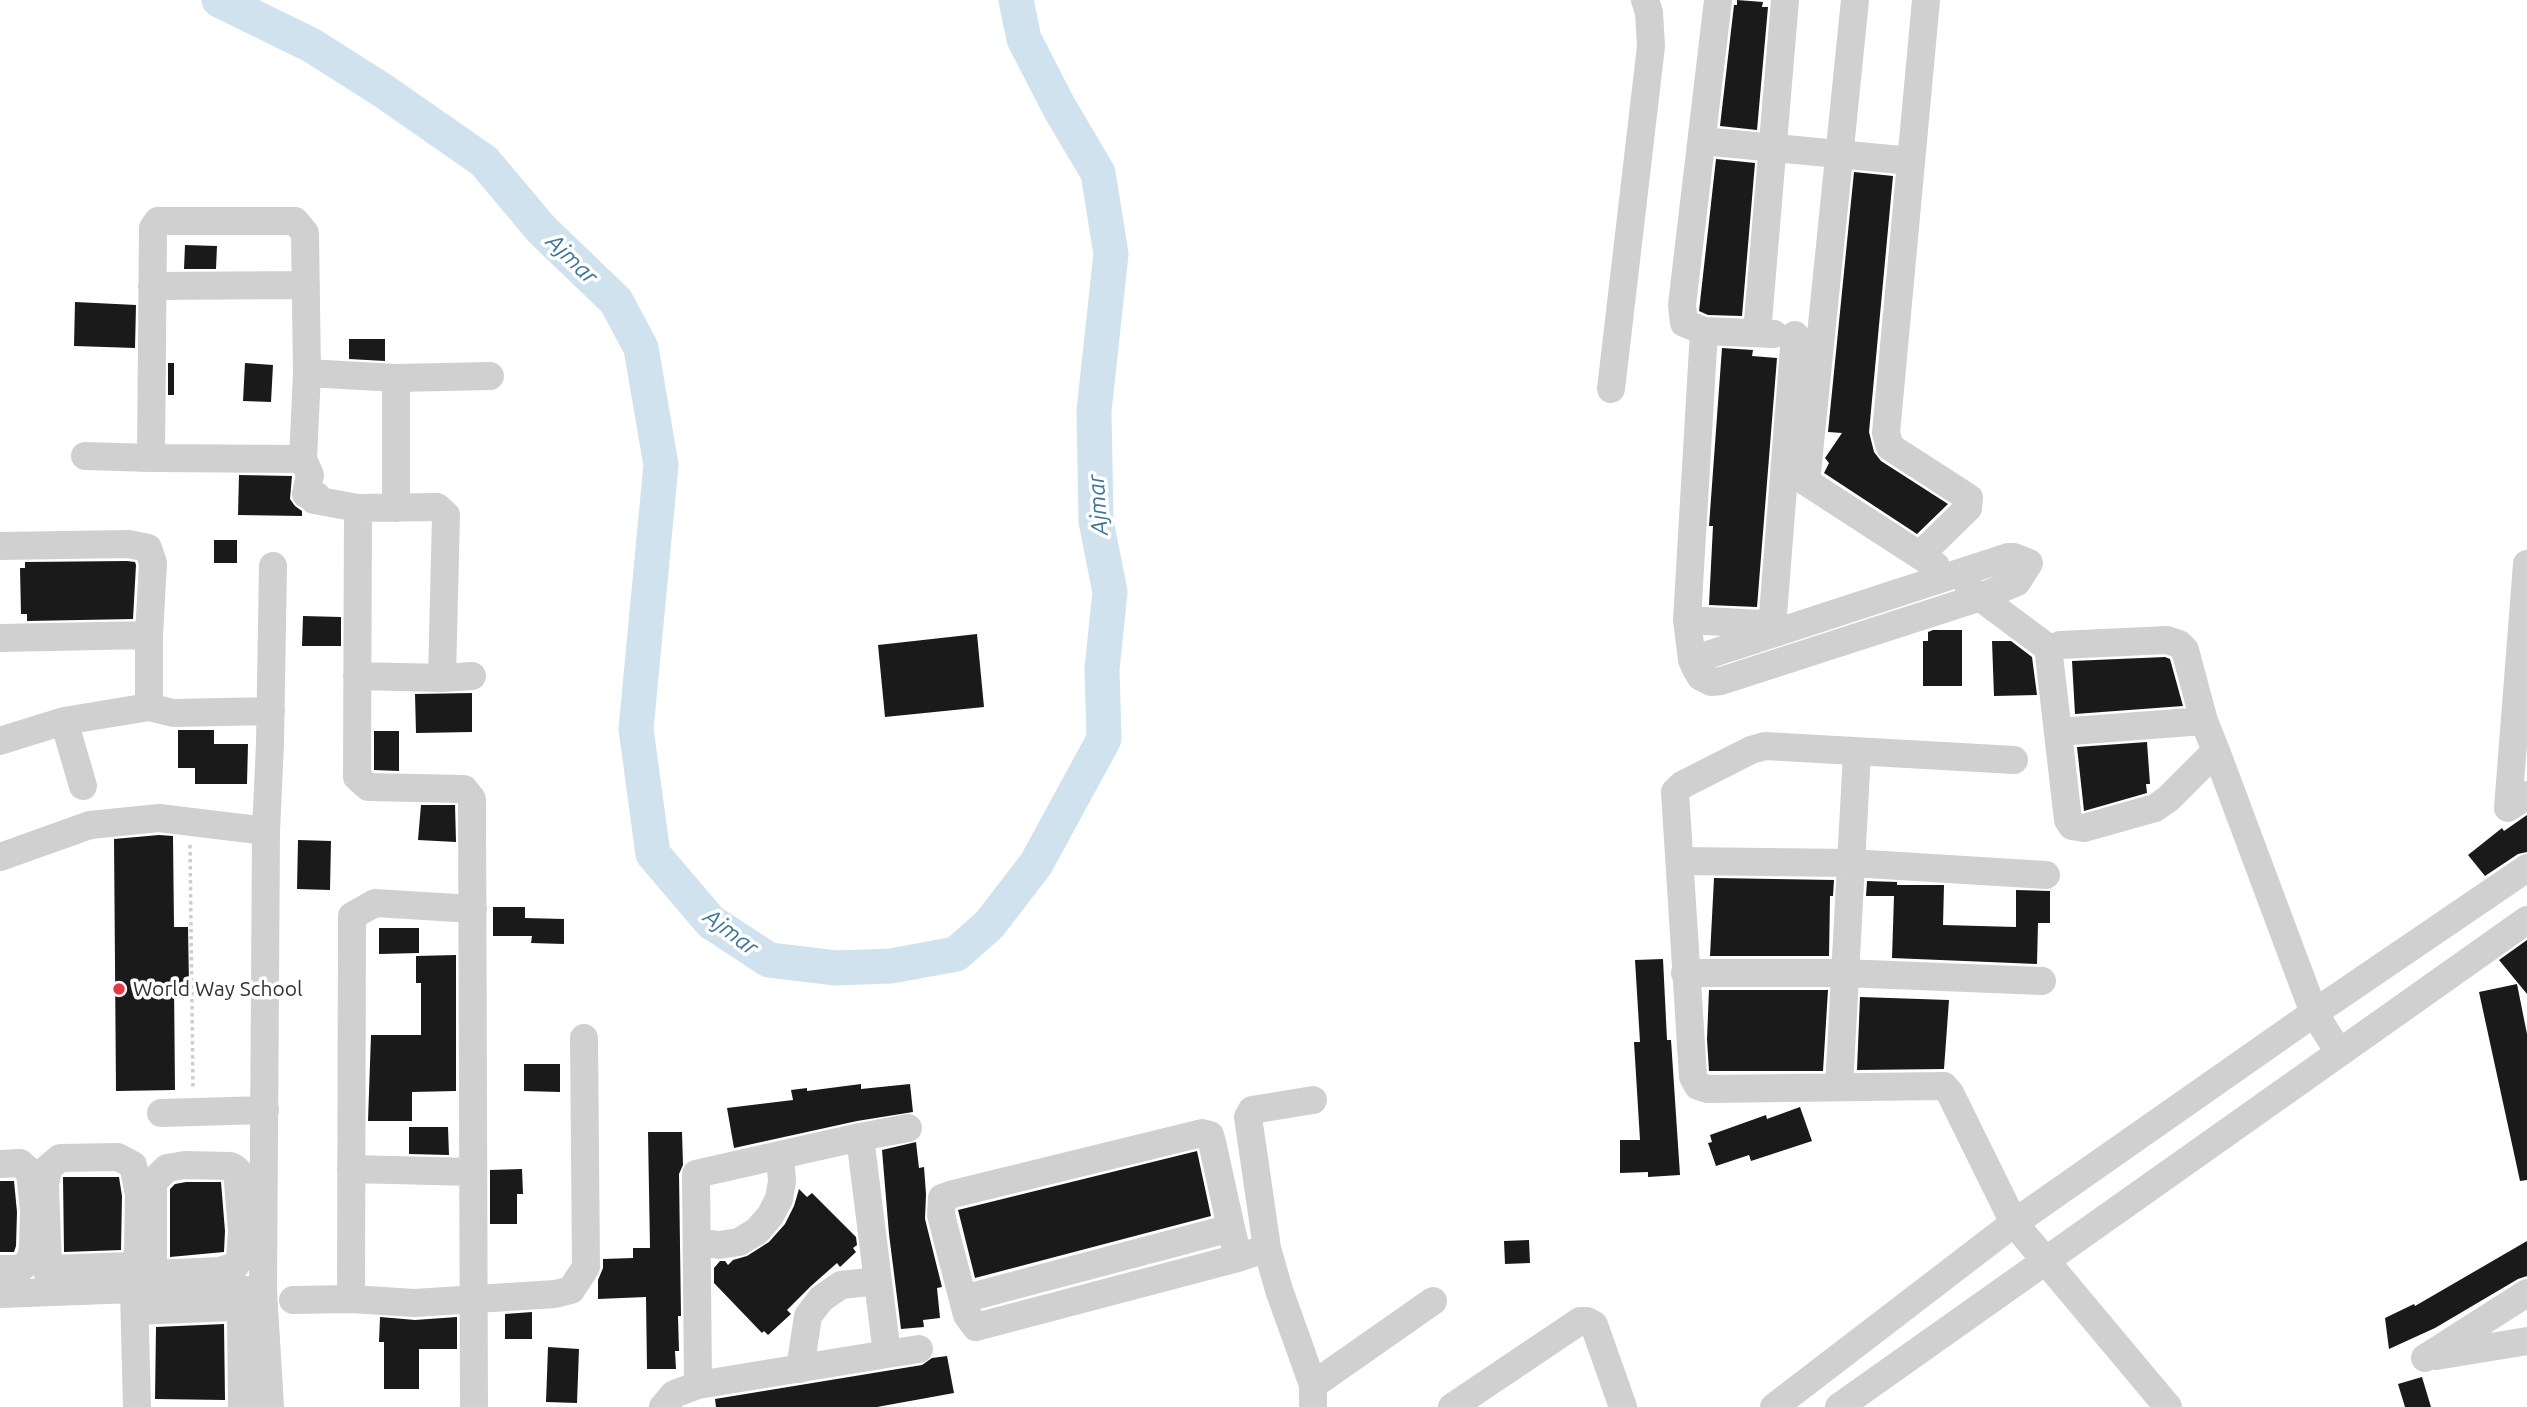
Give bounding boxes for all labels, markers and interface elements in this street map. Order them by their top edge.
water label: Ajmar [541,228,603,290]
water label: Ajmar [1082,474,1114,536]
water label: Ajmar [698,903,764,961]
place label: World Way School [133,976,302,1002]
marker: World Way School [111,981,127,997]

